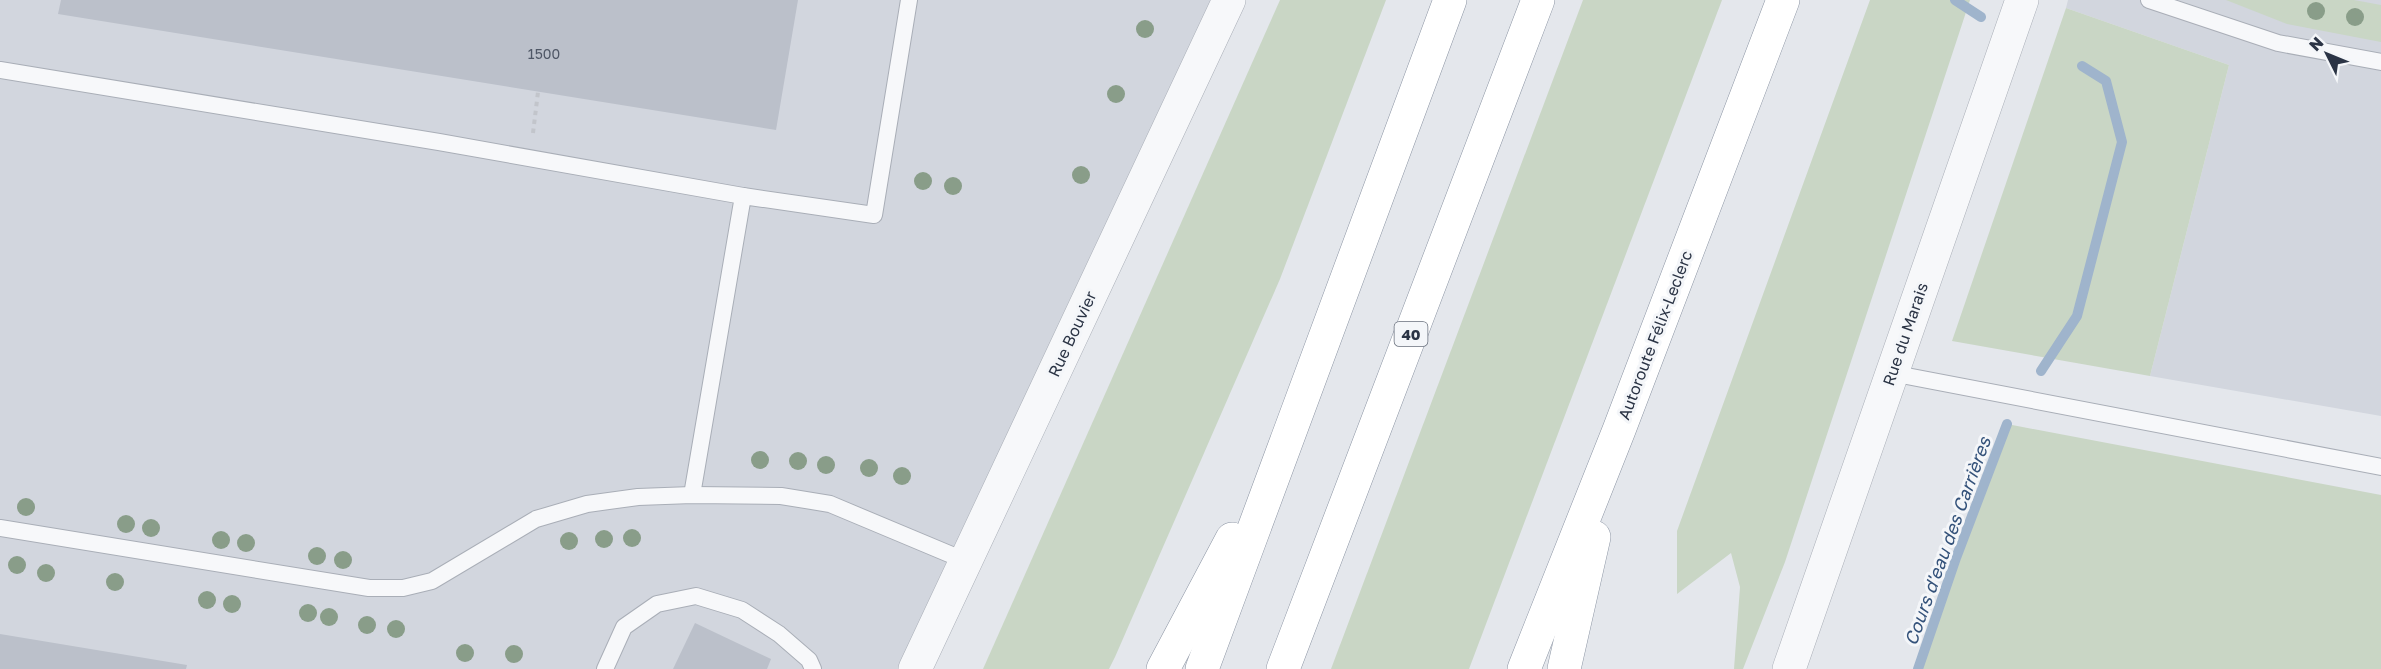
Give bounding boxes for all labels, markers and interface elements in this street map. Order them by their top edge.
north arrow [2297,24,2357,84]
text: N [2305,32,2327,55]
house number: 1500 [528,45,560,62]
street label: Autoroute Félix-Leclerc [1614,247,1697,422]
street label: Rue du Marais [1878,280,1932,388]
street label: Rue Bouvier [1043,288,1101,380]
road number: 40 [1394,322,1428,346]
water label: Cours d'eau des Carrières [1899,433,1995,648]

